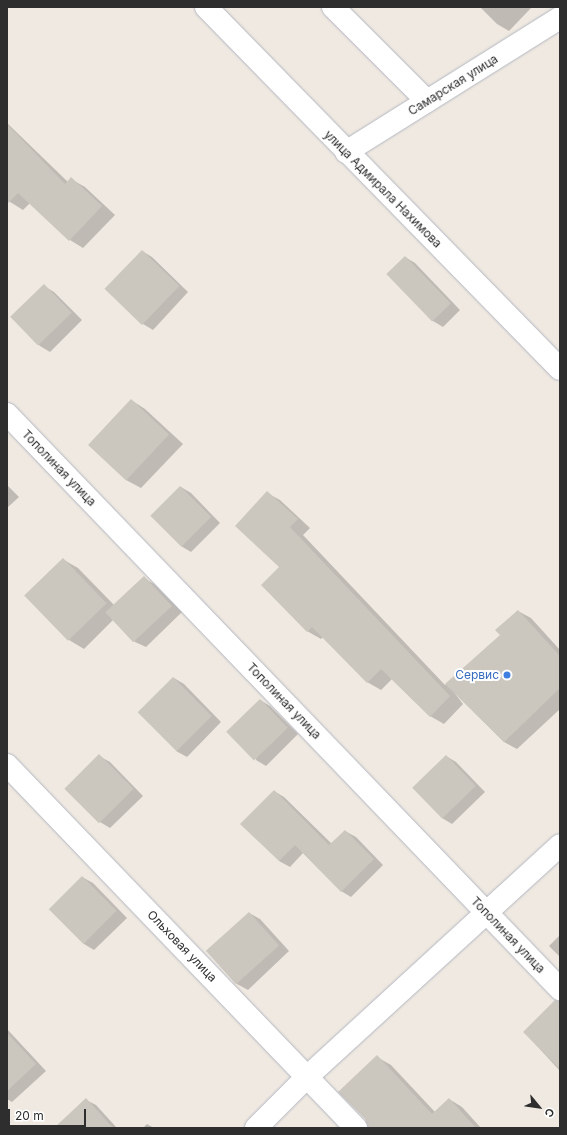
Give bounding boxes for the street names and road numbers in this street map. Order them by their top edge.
street label: Самарская улица [405,52,501,118]
street label: улица Адмирала Нахимова [321,127,445,251]
street label: Тополиная улица [19,427,99,509]
street label: Тополиная улица [244,660,324,742]
street label: Тополиная улица [468,894,548,976]
street label: Ольховая улица [144,907,220,985]

